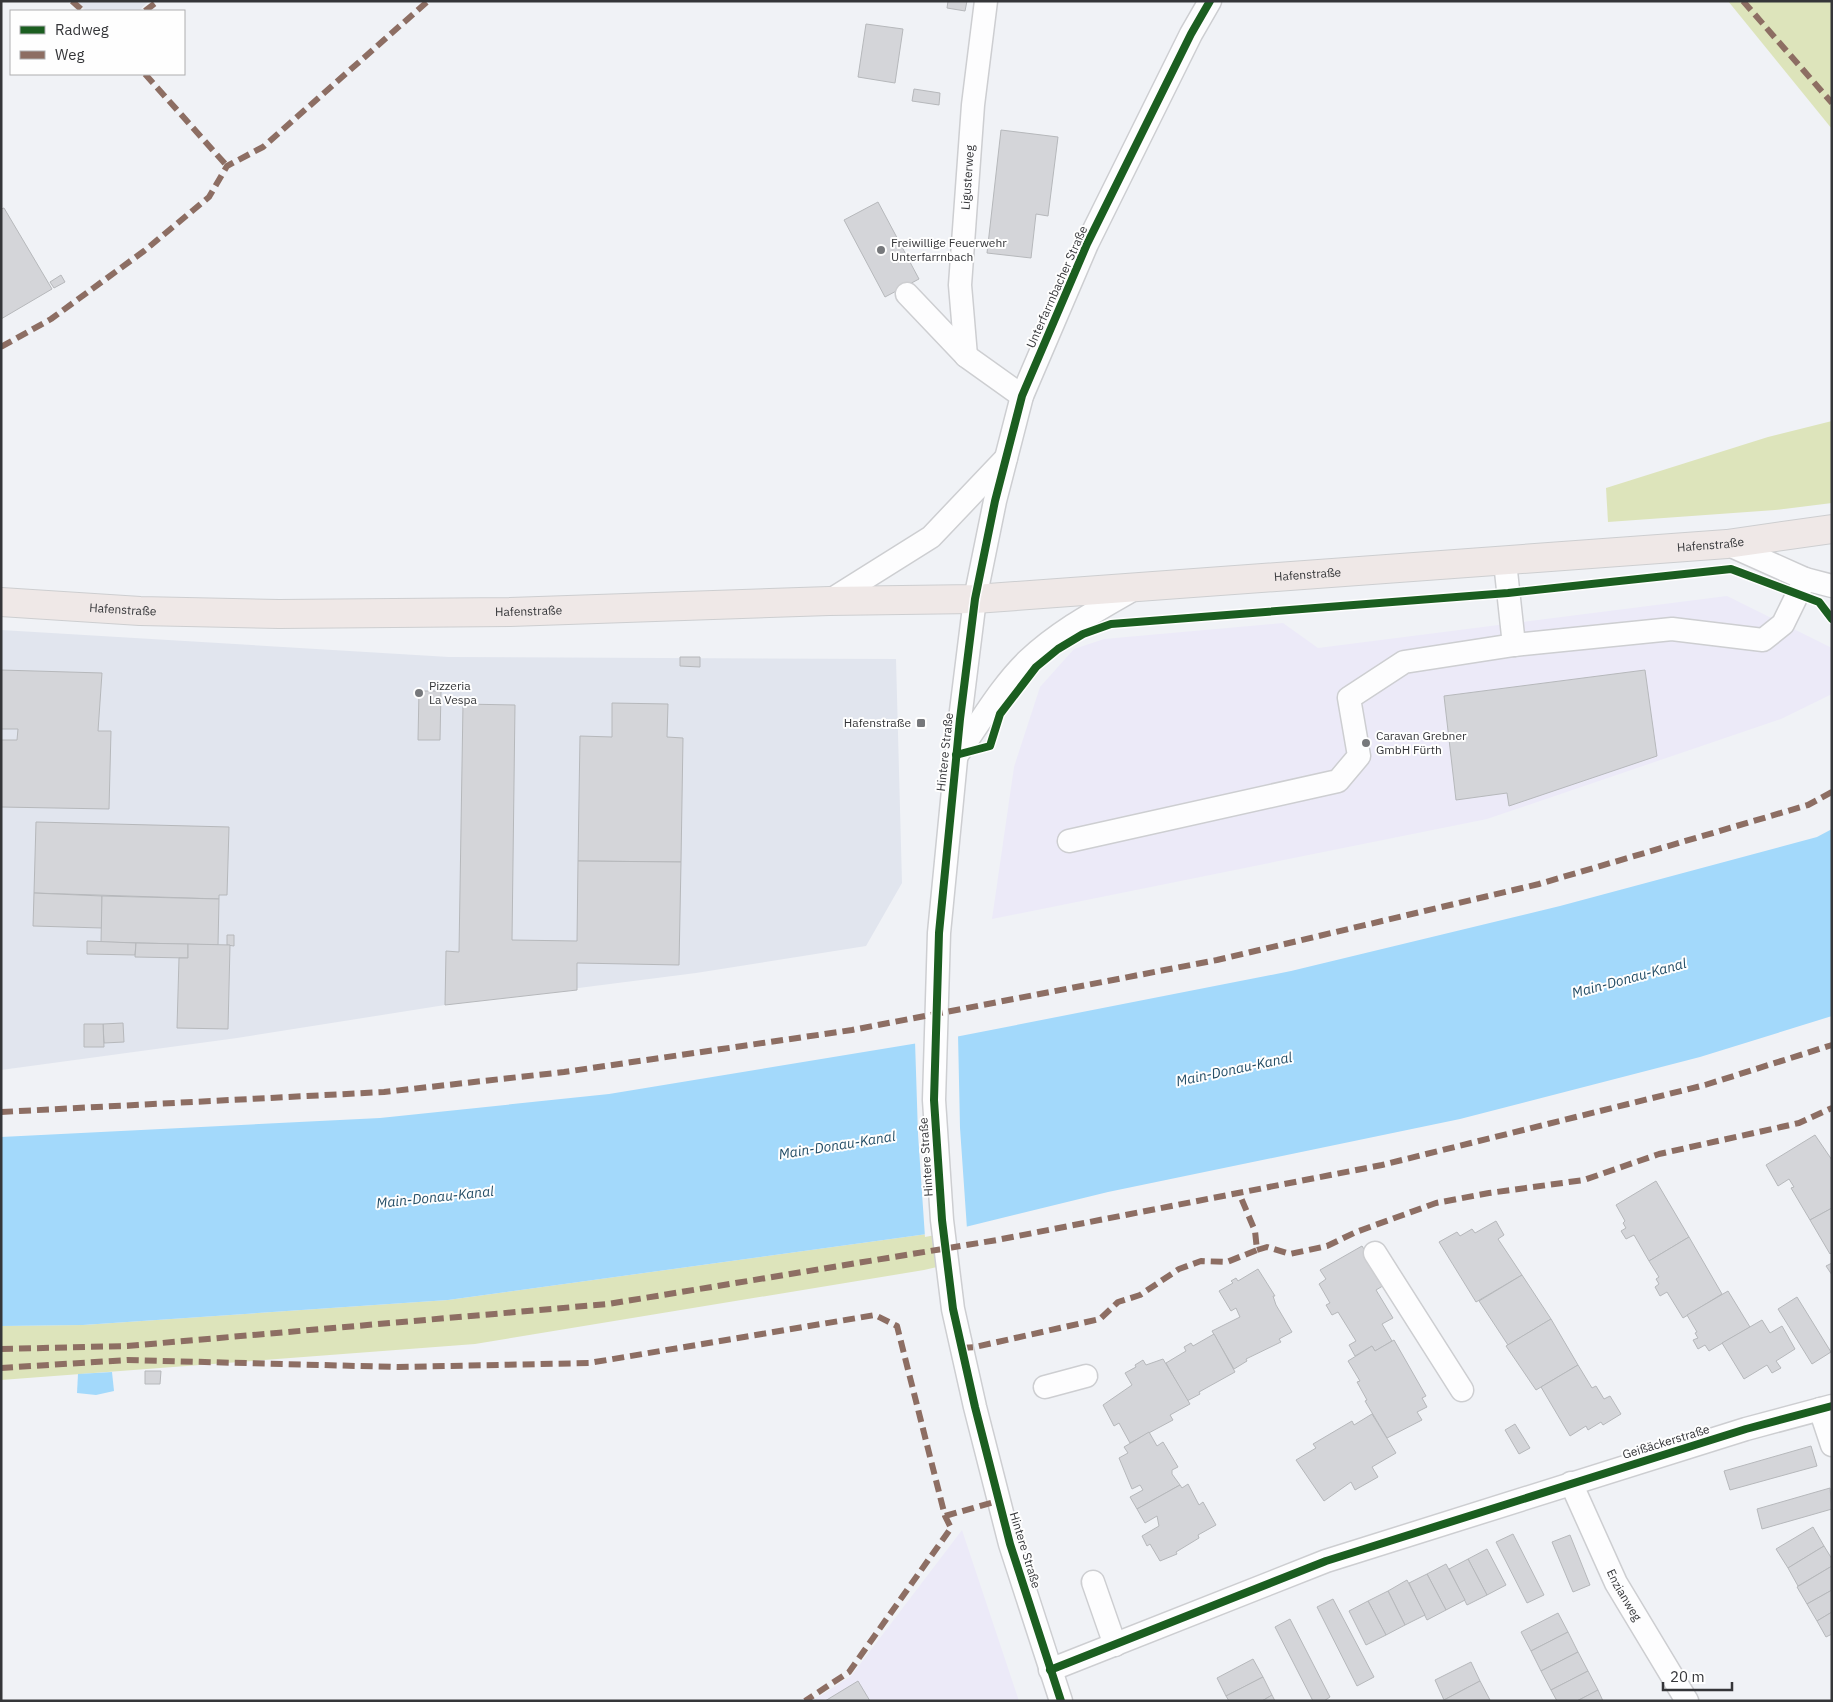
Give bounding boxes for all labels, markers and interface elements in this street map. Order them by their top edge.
legend [10,10,185,75]
text: Radweg [55,20,109,39]
text: Weg [55,45,84,64]
street label: Ligusterweg [957,144,977,211]
street label: Unterfarrnbacher Straße [1023,223,1090,350]
place label: Freiwillige Feuerwehr Unterfarrnbach [891,235,1007,264]
marker: Freiwillige Feuerwehr Unterfarrnbach [875,244,887,256]
street label: Hafenstraße [1676,534,1745,555]
street label: Hafenstraße [1273,564,1342,584]
street label: Hafenstraße [89,600,157,618]
street label: Hafenstraße [495,602,563,619]
place label: Pizzeria La Vespa [429,678,478,707]
marker: Pizzeria La Vespa [413,687,425,699]
street label: Hintere Straße [933,711,956,792]
place label: Hafenstraße [844,715,911,730]
marker: Hafenstraße [915,717,927,729]
place label: Caravan Grebner GmbH Fürth [1376,728,1467,757]
marker: Caravan Grebner GmbH Fürth [1360,737,1372,749]
water label: Main-Donau-Kanal [1570,954,1689,1002]
water label: Main-Donau-Kanal [1174,1048,1294,1090]
street label: Hintere Straße [915,1117,936,1197]
water label: Main-Donau-Kanal [777,1127,897,1163]
water label: Main-Donau-Kanal [375,1182,495,1212]
street label: Geißäckerstraße [1620,1421,1712,1462]
street label: Hintere Straße [1007,1510,1044,1590]
street label: Enzianweg [1604,1566,1645,1624]
scale bar [1663,1660,1732,1692]
text: 20 m [1670,1667,1705,1686]

